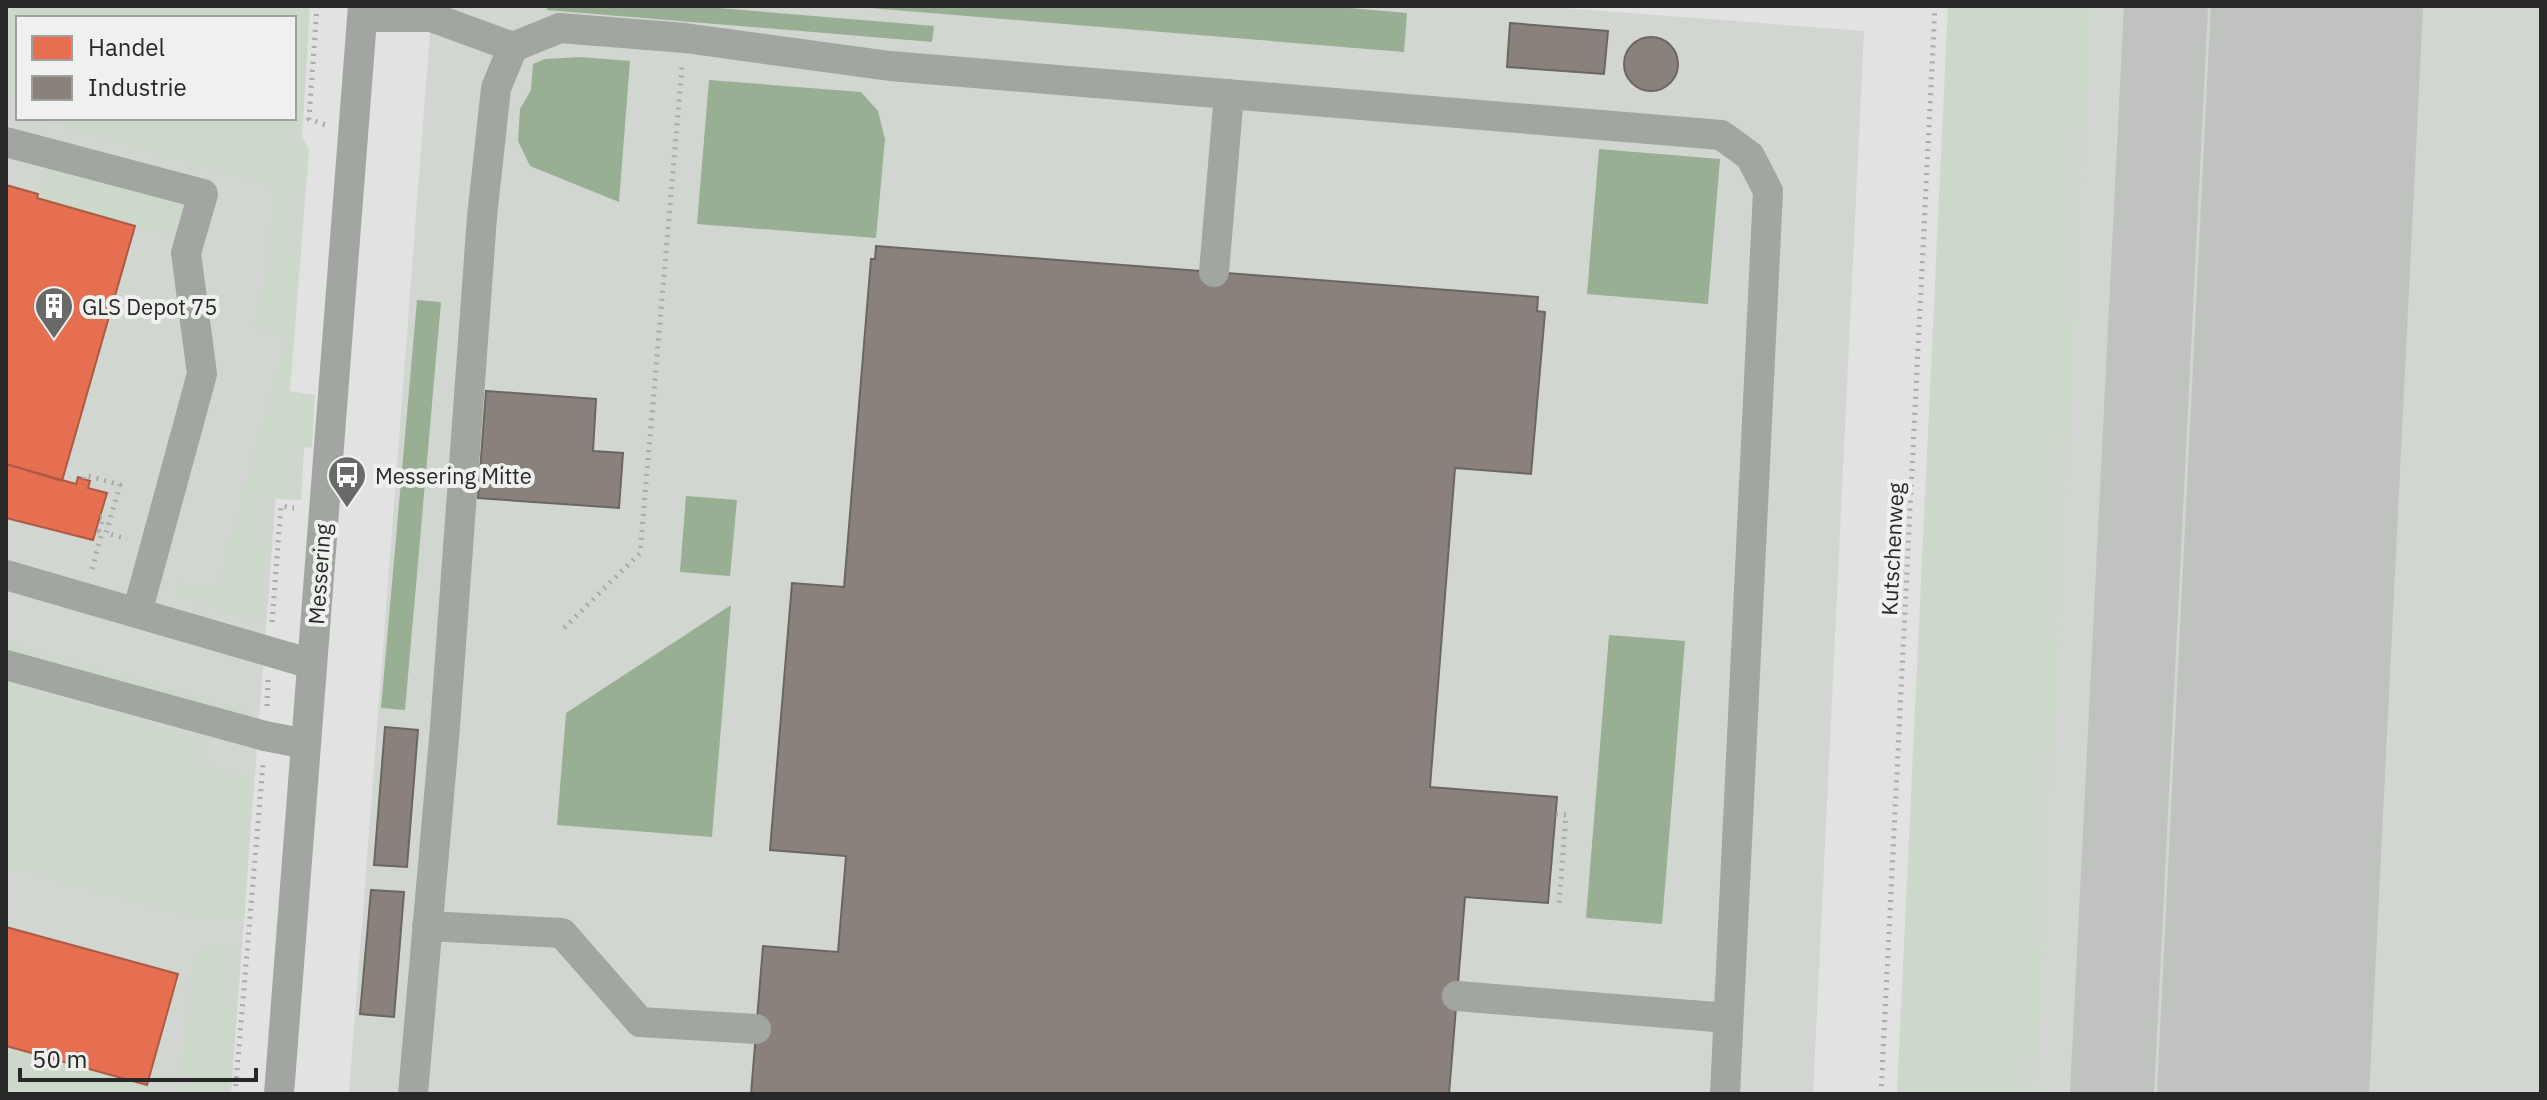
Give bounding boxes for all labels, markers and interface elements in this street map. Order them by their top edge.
legend [16,16,296,120]
text: Handel [88,31,165,63]
text: Industrie [88,71,187,103]
building icon: GLS Depot 75 [33,285,75,340]
place label: GLS Depot 75 [82,292,218,321]
bus stop icon: Messering Mitte [326,454,368,509]
place label: Messering Mitte [375,461,532,490]
street label: Kutschenweg [1874,481,1910,616]
street label: Messering [301,522,337,625]
scale bar [20,1032,256,1082]
text: 50 m [32,1043,87,1075]

